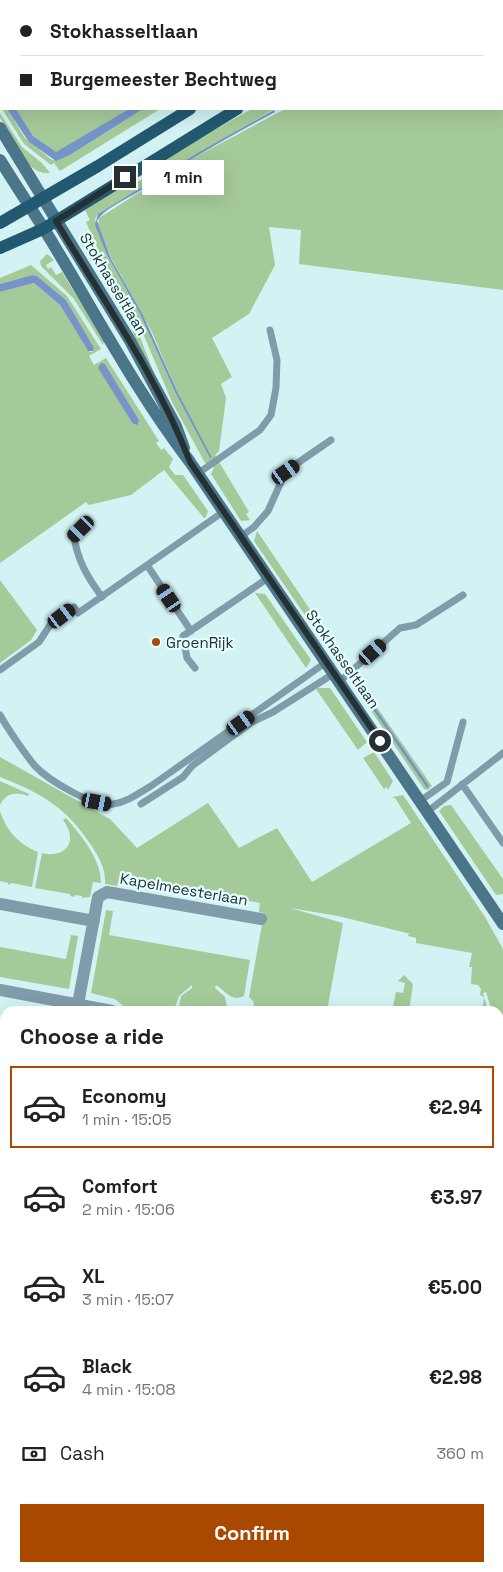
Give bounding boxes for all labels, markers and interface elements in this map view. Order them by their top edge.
text: Stokhasseltlaan [50,19,198,44]
text: Burgemeester Bechtweg [50,67,277,92]
callout: 1 min [142,160,225,194]
route end [114,166,136,188]
text: 1 min [163,167,203,188]
street label: Stokhasseltlaan [76,229,152,339]
car [269,457,302,487]
car [65,513,96,545]
car [154,581,183,615]
car [45,601,78,631]
street label: Stokhasseltlaan [302,606,384,712]
place label: GroenRijk [166,633,234,652]
marker: GroenRijk [150,636,162,648]
car [356,636,389,668]
car [224,708,257,738]
route start [369,730,391,752]
car [80,792,113,812]
street label: Kapelmeesterlaan [118,868,250,910]
text: Choose a ride [20,1022,164,1050]
text: Economy [82,1084,166,1109]
icon: car [22,1085,67,1130]
text: €2.94 [428,1095,482,1120]
text: 1 min · 15:05 [82,1109,172,1130]
text: Comfort [82,1174,158,1199]
icon: car [22,1175,67,1220]
text: €3.97 [430,1185,482,1210]
text: 2 min · 15:06 [82,1199,175,1220]
text: XL [82,1264,105,1289]
icon: car [22,1265,67,1310]
text: €5.00 [428,1275,482,1300]
text: 3 min · 15:07 [82,1289,174,1310]
text: Black [82,1354,132,1379]
icon: car [22,1355,67,1400]
text: €2.98 [429,1365,482,1390]
text: 4 min · 15:08 [82,1379,175,1400]
icon: cash [20,1440,48,1468]
text: Cash [60,1441,105,1466]
text: 360 m [436,1443,484,1464]
button: Confirm [20,1504,484,1562]

